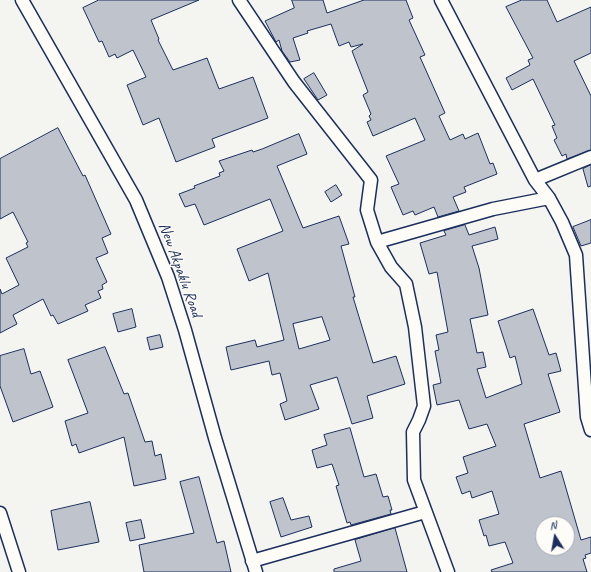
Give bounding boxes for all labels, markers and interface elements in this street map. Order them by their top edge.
street label: New Akpaklu Road [154,220,206,320]
north arrow [535,516,575,556]
text: N [548,518,558,533]

